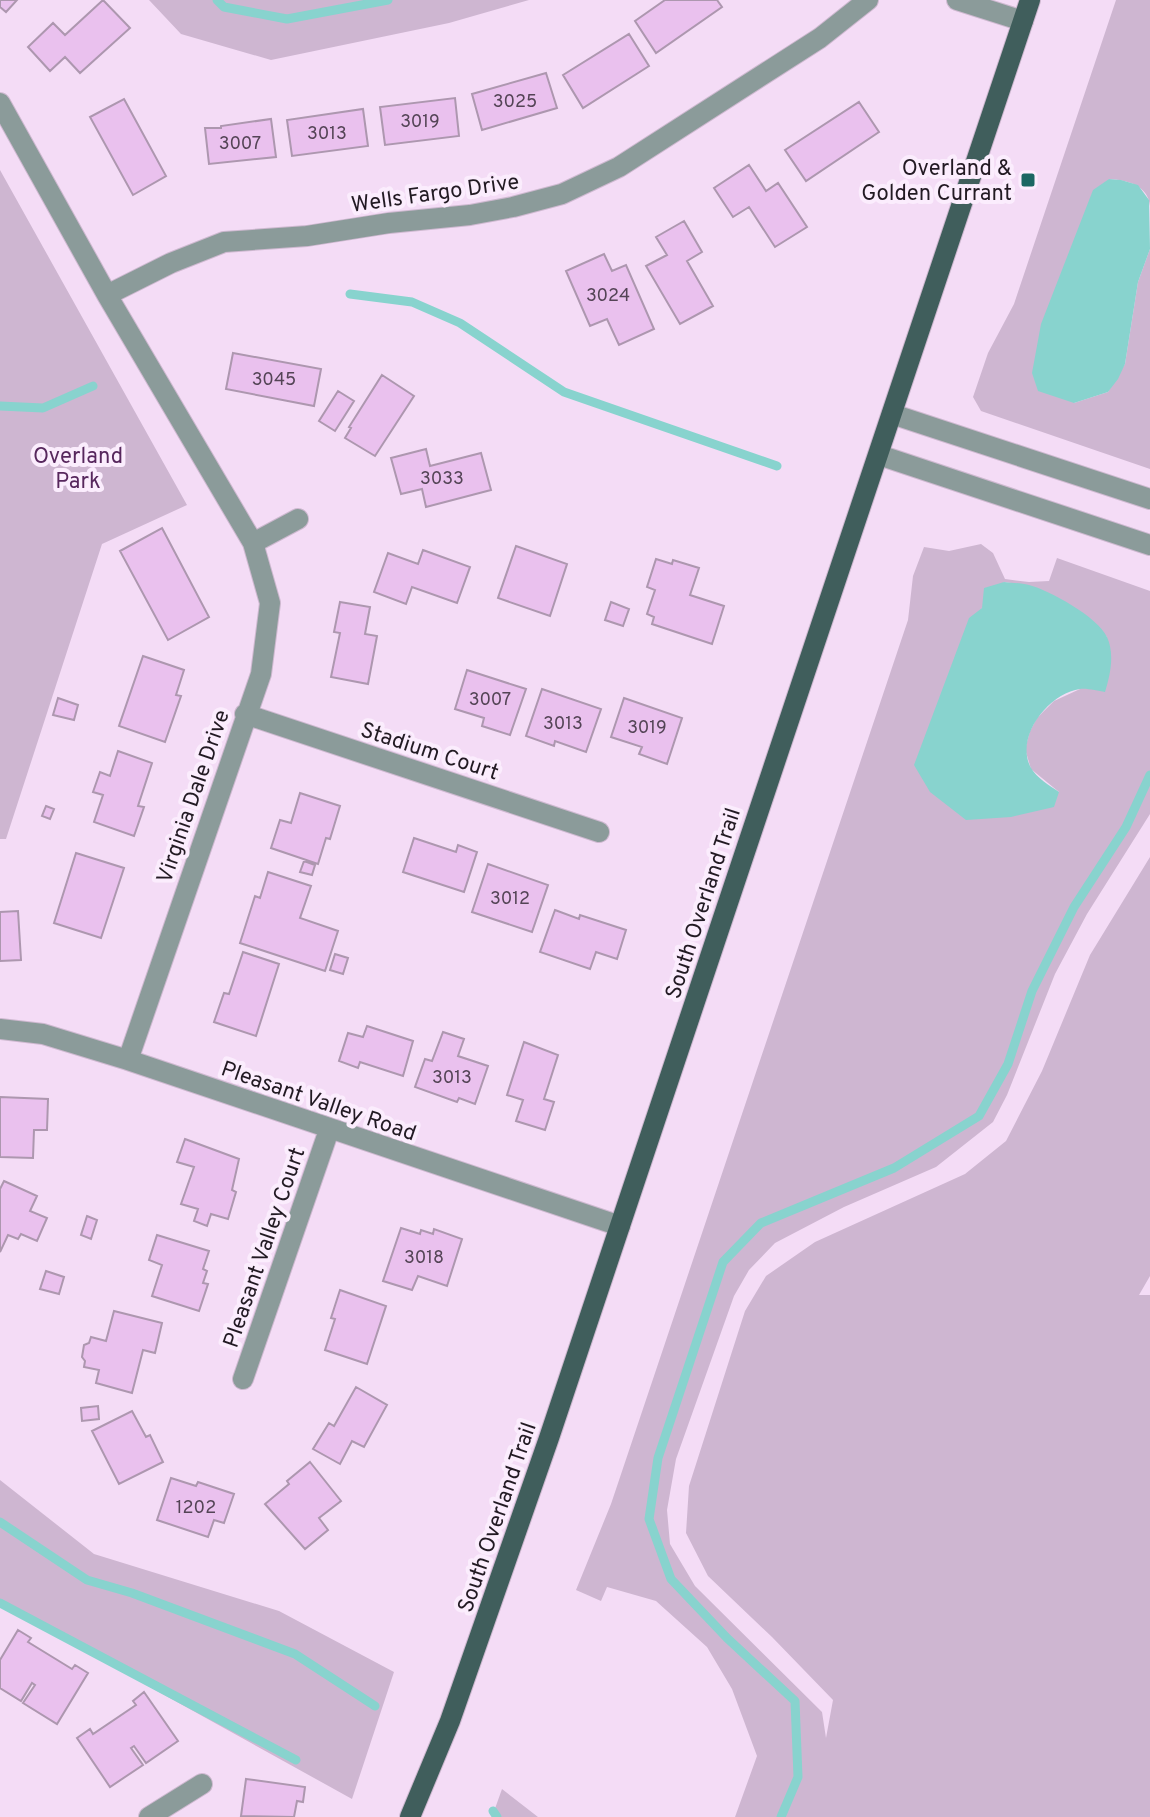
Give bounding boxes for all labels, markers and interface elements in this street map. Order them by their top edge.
house number: 3025 [493,91,537,114]
house number: 3019 [400,111,440,134]
house number: 3013 [307,123,347,146]
house number: 3007 [219,133,261,156]
place label: Overland & Golden Currant [861,156,1012,208]
street label: Wells Fargo Drive [350,169,521,220]
marker: Overland & Golden Currant [1019,171,1037,189]
house number: 3024 [586,285,630,308]
house number: 3045 [252,369,296,392]
park label: Overland Park [33,444,123,496]
house number: 3033 [420,468,464,491]
house number: 3007 [469,689,511,712]
street label: Virginia Dale Drive [152,707,237,887]
house number: 3013 [543,713,583,736]
street label: Stadium Court [357,717,502,787]
house number: 3019 [627,717,667,740]
street label: South Overland Trail [661,805,748,1003]
house number: 3012 [490,888,530,911]
street label: Pleasant Valley Road [217,1056,419,1148]
house number: 3013 [432,1067,472,1090]
street label: Pleasant Valley Court [218,1144,312,1351]
house number: 3018 [404,1247,444,1270]
street label: South Overland Trail [453,1419,544,1616]
house number: 1202 [176,1497,216,1520]

